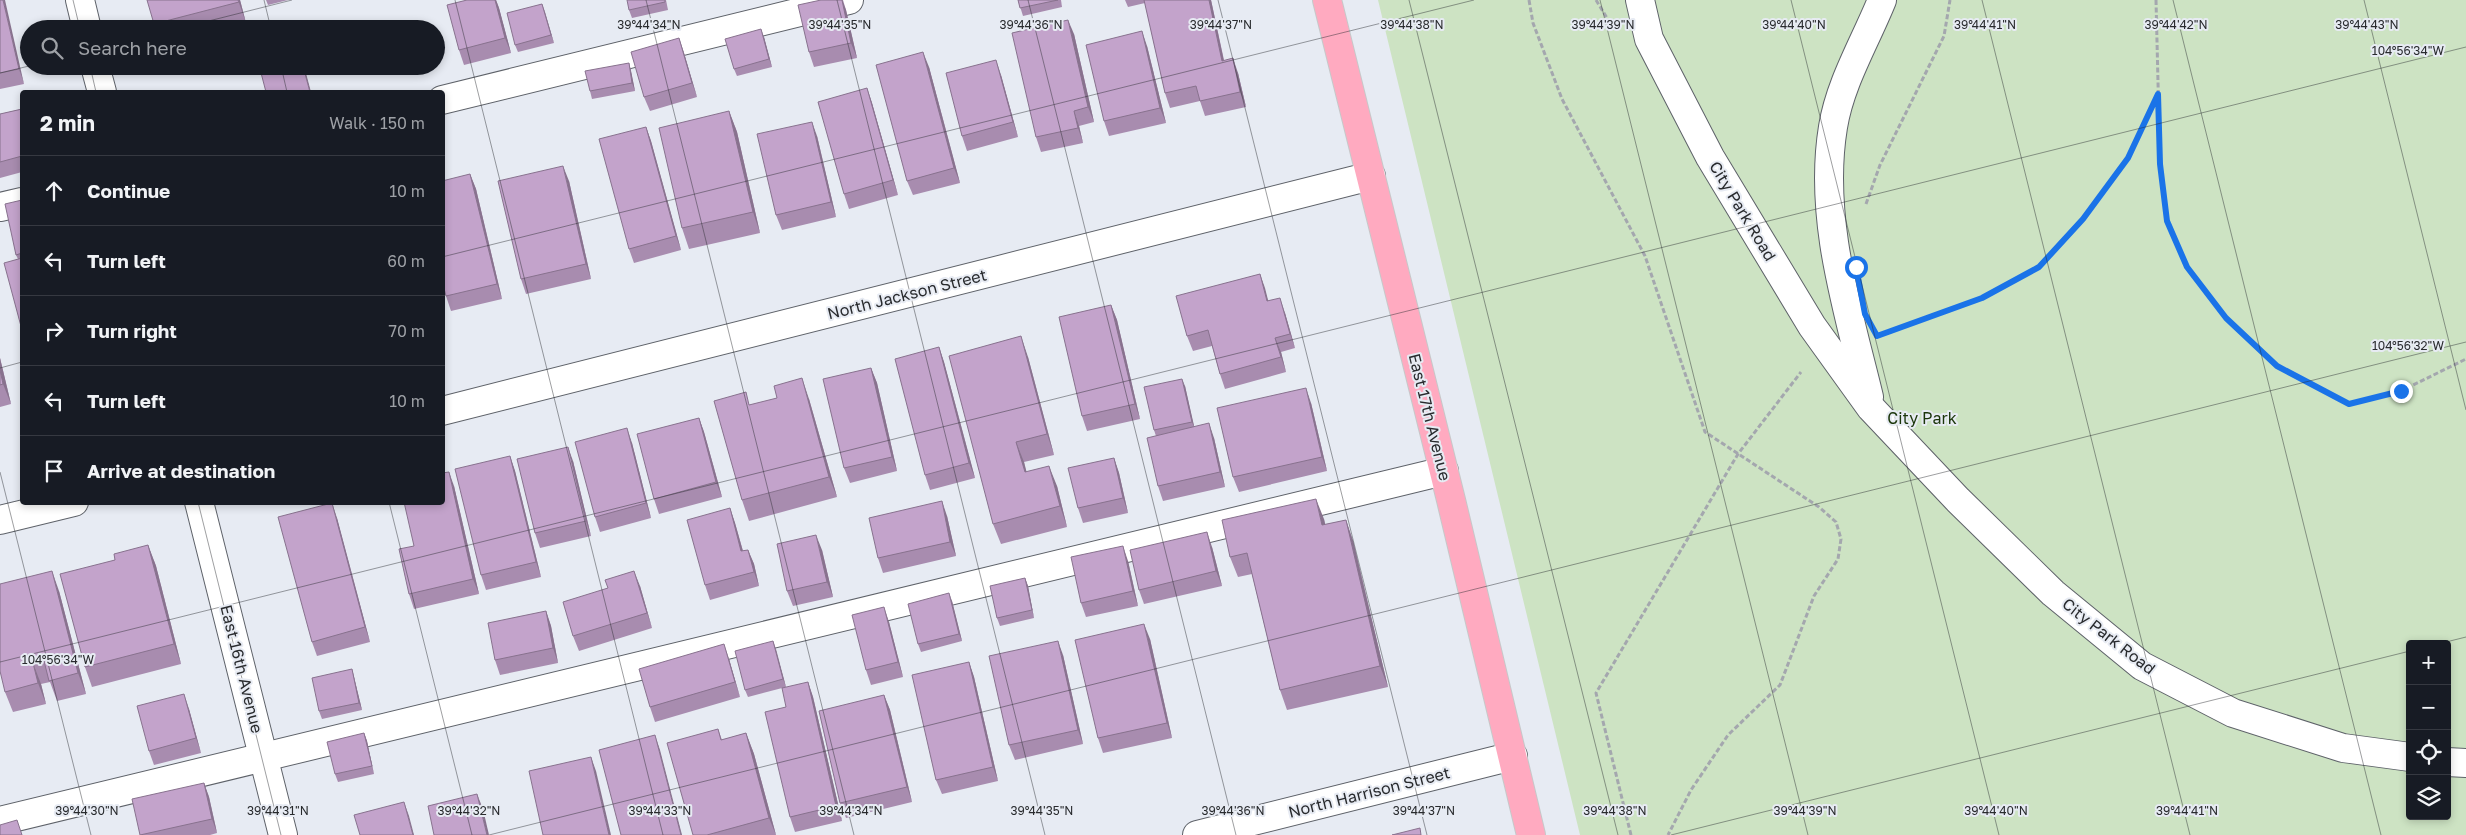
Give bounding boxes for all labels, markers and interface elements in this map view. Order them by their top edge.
text: 39°44'34"N [617,17,681,32]
text: 39°44'35"N [809,17,871,32]
text: 39°44'36"N [999,17,1063,32]
text: 39°44'37"N [1190,17,1252,32]
text: 39°44'38"N [1380,17,1444,32]
text: 39°44'39"N [1571,17,1635,32]
text: 39°44'40"N [1762,17,1826,32]
text: 39°44'41"N [1954,17,2016,32]
text: 39°44'42"N [2144,17,2208,32]
text: 39°44'43"N [2335,17,2399,32]
search box [20,20,445,75]
icon: search [38,34,66,62]
text: Search here [78,36,187,59]
text: 104°56'34"W [2372,43,2445,58]
text: 2 min [40,110,95,136]
text: Walk · 150 m [329,113,425,133]
street label: City Park Road [1705,158,1781,264]
icon: ahead [40,177,68,205]
text: Continue [87,179,170,202]
text: 10 m [389,181,425,201]
icon: left [40,247,68,275]
text: Turn left [87,249,166,272]
text: 60 m [387,251,425,271]
route start [1845,256,1868,279]
street label: North Jackson Street [825,265,989,323]
icon: right [40,317,68,345]
text: Turn right [87,319,177,342]
text: 70 m [388,321,425,341]
text: 104°56'32"W [2372,338,2444,353]
street label: East 17th Avenue [1405,351,1455,483]
route end [2390,380,2413,403]
icon: left [40,387,68,415]
text: Turn left [87,389,166,412]
text: 10 m [389,391,425,411]
park label: City Park [1887,408,1957,428]
icon: arrive [40,457,68,485]
text: Arrive at destination [87,459,275,482]
street label: City Park Road [2058,593,2160,679]
street label: East 16th Avenue [216,603,268,735]
map controls [2406,640,2451,820]
button: + [2406,640,2451,685]
text: 104°56'34"W [22,652,95,667]
button: − [2406,685,2451,730]
button: locate [2406,730,2451,775]
street label: North Harrison Street [1286,762,1452,822]
button: layers [2406,775,2451,820]
text: 39°44'30"N [55,803,119,818]
text: 39°44'31"N [247,803,309,818]
text: 39°44'32"N [438,803,500,818]
text: 39°44'33"N [628,803,692,818]
text: 39°44'34"N [819,803,883,818]
text: 39°44'35"N [1011,803,1073,818]
text: 39°44'36"N [1201,803,1265,818]
text: 39°44'37"N [1393,803,1455,818]
text: 39°44'38"N [1583,803,1647,818]
text: 39°44'39"N [1773,803,1837,818]
text: 39°44'40"N [1964,803,2028,818]
text: 39°44'41"N [2156,803,2218,818]

